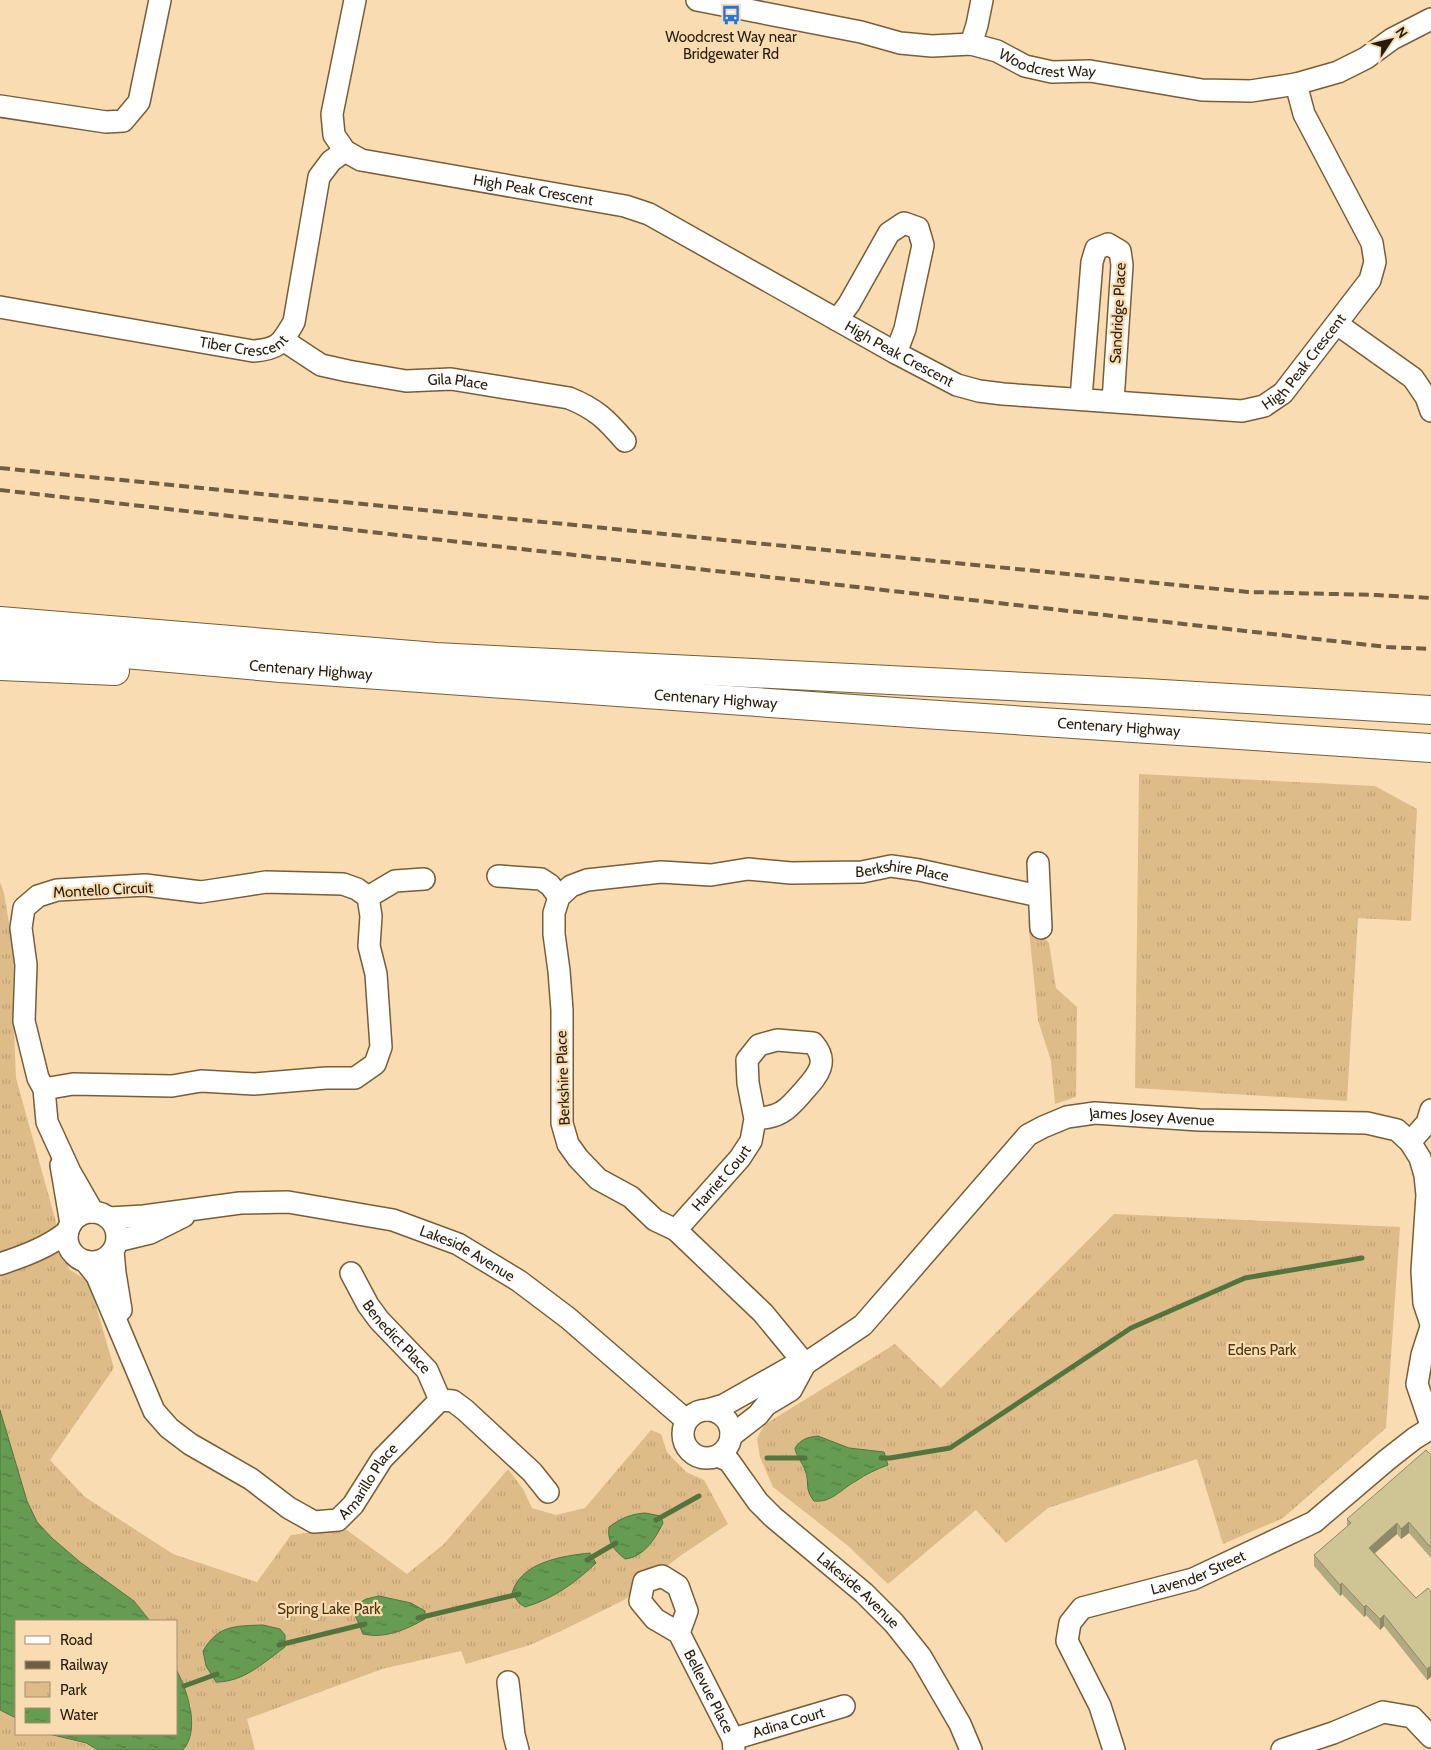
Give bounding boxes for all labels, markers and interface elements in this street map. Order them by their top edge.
bus stop icon: Woodcrest Way near Bridgewater Rd [720,4,742,26]
north arrow [1366,15,1416,65]
text: N [1391,23,1412,42]
place label: Woodcrest Way near Bridgewater Rd [665,28,797,63]
street label: Woodcrest Way [996,45,1098,81]
street label: High Peak Crescent [472,171,595,209]
street label: Sandridge Place [1106,262,1130,364]
street label: High Peak Crescent [1258,310,1350,414]
street label: High Peak Crescent [841,317,957,391]
street label: Tiber Crescent [198,331,292,360]
street label: Gila Place [427,370,490,394]
street label: Centenary Highway [248,656,373,684]
street label: Centenary Highway [654,686,778,713]
street label: Centenary Highway [1057,714,1181,740]
street label: Berkshire Place [855,857,951,885]
street label: Montello Circuit [53,878,153,902]
street label: Berkshire Place [552,1030,574,1126]
street label: James Josey Avenue [1087,1104,1215,1129]
street label: Harriet Court [688,1142,755,1215]
street label: Lakeside Avenue [417,1222,518,1285]
street label: Benedict Place [358,1297,435,1377]
park label: Edens Park [1227,1341,1297,1359]
street label: Amarillo Place [335,1439,402,1523]
street label: Lavender Street [1149,1547,1248,1599]
street label: Lakeside Avenue [813,1548,904,1632]
park label: Spring Lake Park [277,1600,381,1618]
legend [15,1620,178,1735]
text: Road [60,1631,93,1649]
street label: Bellevue Place [680,1647,738,1736]
text: Railway [60,1656,109,1674]
text: Park [60,1681,87,1699]
street label: Adina Court [750,1703,827,1742]
text: Water [60,1706,98,1724]

